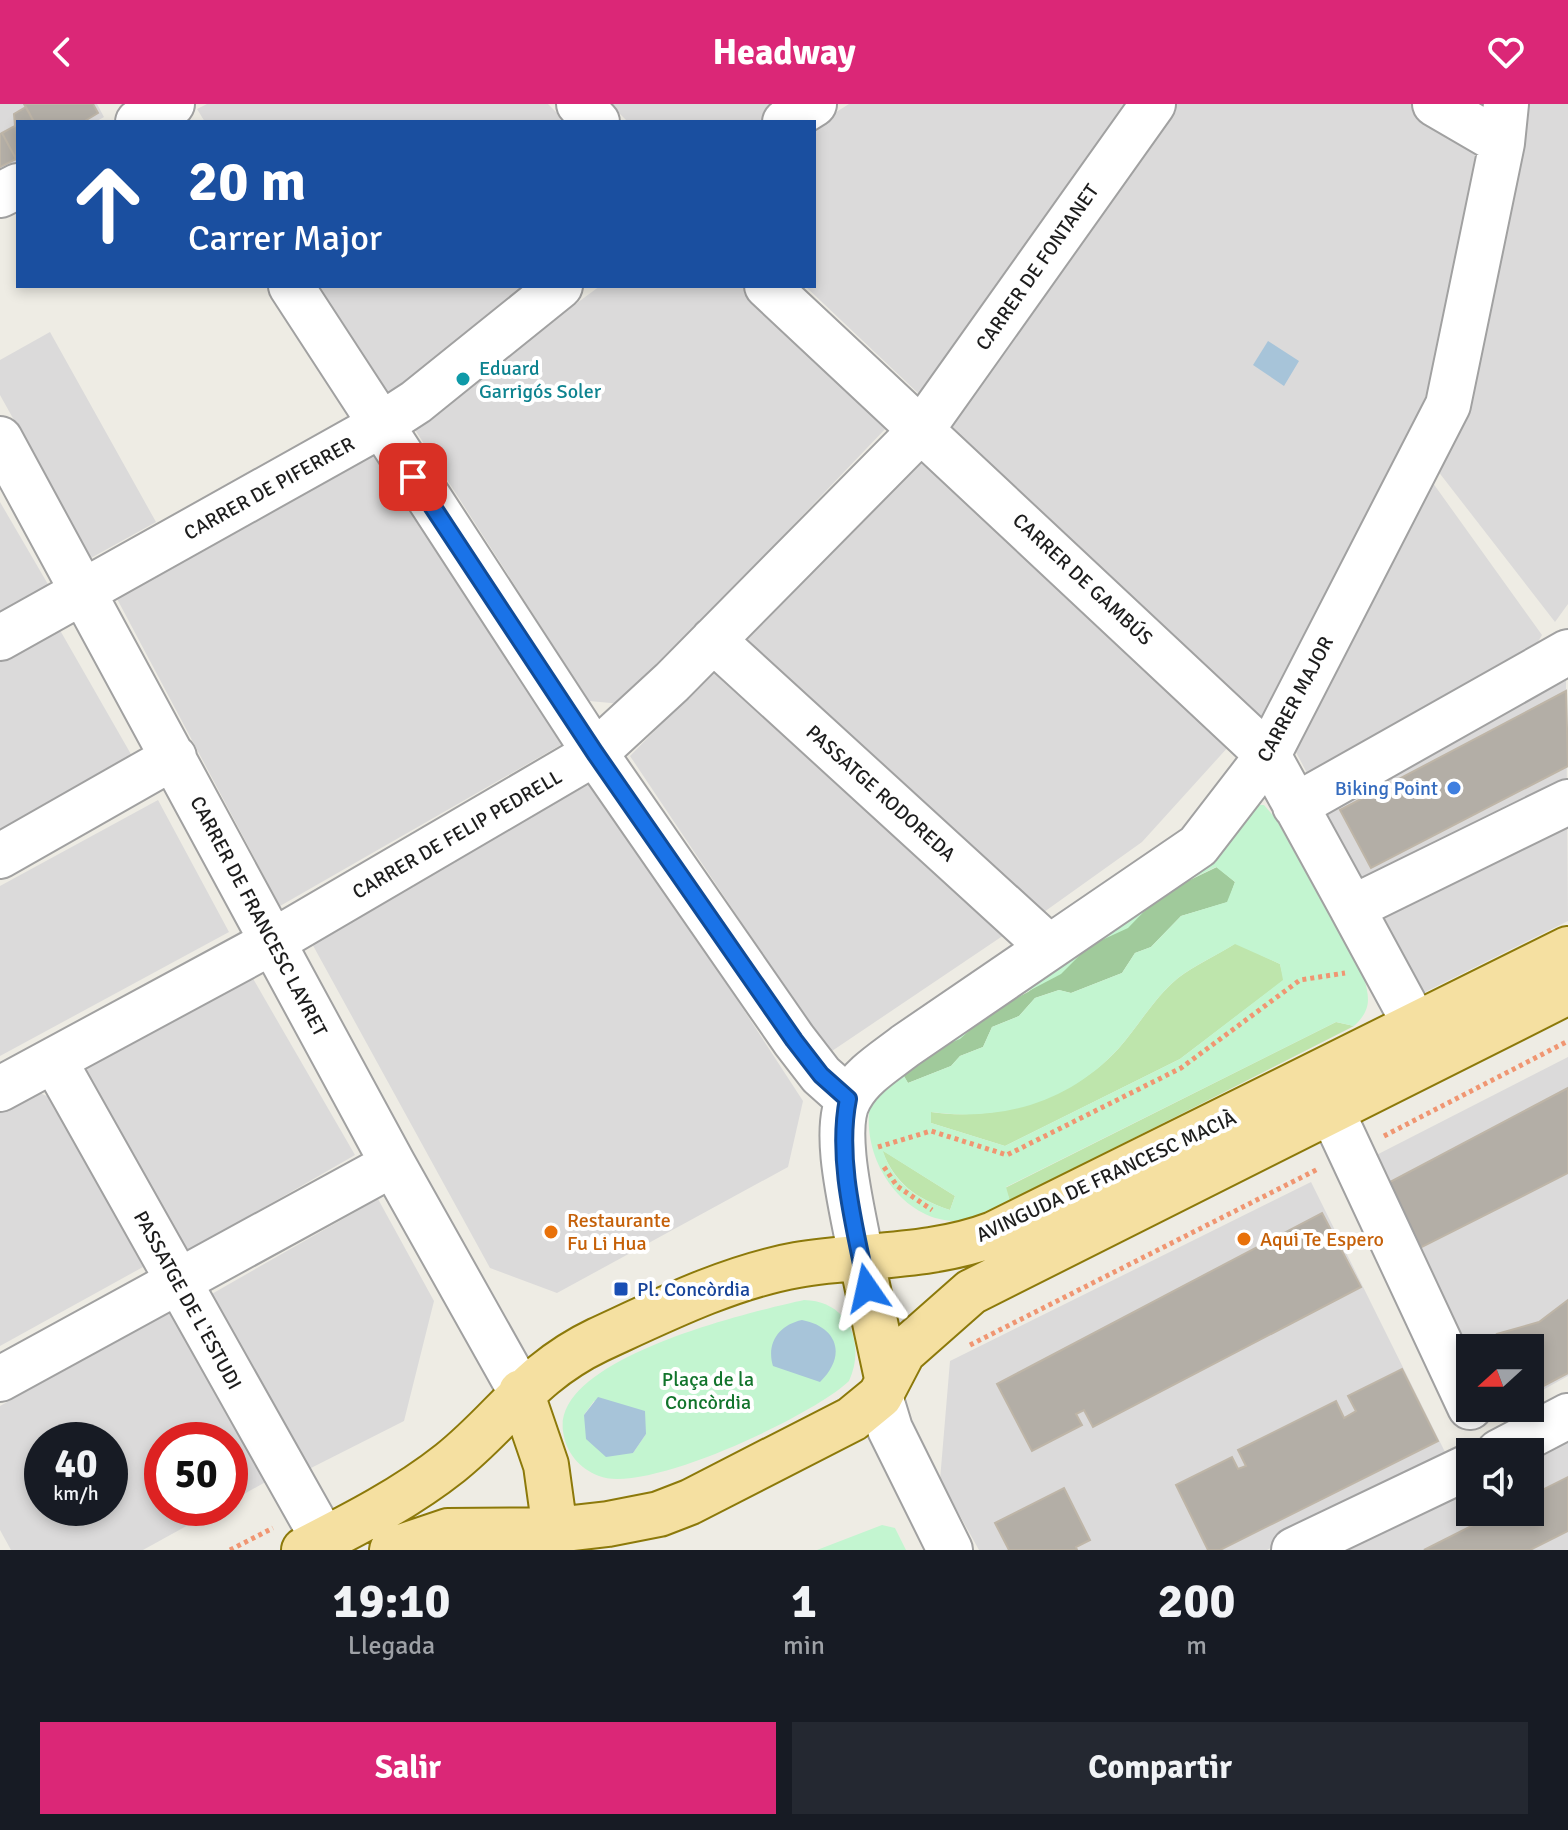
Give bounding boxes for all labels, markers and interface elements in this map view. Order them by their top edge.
icon: back [40,30,84,74]
text: Headway [712,30,856,75]
icon: heart [1484,30,1528,74]
text: 20 m [188,147,306,216]
icon: ahead [56,152,160,256]
street label: CARRER DE FONTANET [971,179,1104,355]
text: Carrer Major [188,216,382,261]
place label: Eduard Garrigós Soler [479,356,602,404]
marker: Eduard Garrigós Soler [454,370,472,388]
street label: CARRER DE PIFERRER [180,431,359,546]
pin [379,443,447,511]
icon: arrive [391,455,435,499]
street label: CARRER DE GAMBÚS [1007,508,1158,651]
street label: CARRER MAJOR [1252,632,1339,766]
street label: PASSATGE RODOREDA [801,720,961,867]
street label: CARRER DE FELIP PEDRELL [348,764,566,905]
place label: Biking Point [1335,776,1438,801]
marker: Biking Point [1445,779,1463,797]
street label: CARRER DE FRANCESC LAYRET [184,792,333,1041]
street label: AVINGUDA DE FRANCESC MACIÀ [972,1105,1240,1248]
street label: PASSATGE DE L'ESTUDI [128,1207,247,1394]
place label: Restaurante Fu Li Hua [567,1208,671,1256]
marker: Restaurante Fu Li Hua [542,1223,560,1241]
place label: Aqui Te Espero [1260,1227,1384,1252]
marker: Aqui Te Espero [1235,1230,1253,1248]
position arrow [825,1246,909,1330]
place label: Pl. Concòrdia [637,1277,750,1302]
marker: Pl. Concòrdia [612,1280,630,1298]
north arrow [1456,1334,1544,1422]
map controls [1456,1334,1544,1526]
park label: Plaça de la Concòrdia [662,1367,754,1415]
speed limit sign: 50 [144,1422,248,1526]
button: sound [1456,1438,1544,1526]
text: 40 [54,1439,98,1489]
text: km/h [53,1481,99,1506]
text: 19:10 [333,1572,450,1631]
text: 1 [791,1572,817,1631]
text: 200 [1158,1572,1235,1631]
text: Llegada [348,1630,435,1662]
text: min [783,1630,825,1662]
text: m [1186,1630,1207,1662]
button: Salir [40,1722,776,1814]
button: Compartir [792,1722,1528,1814]

